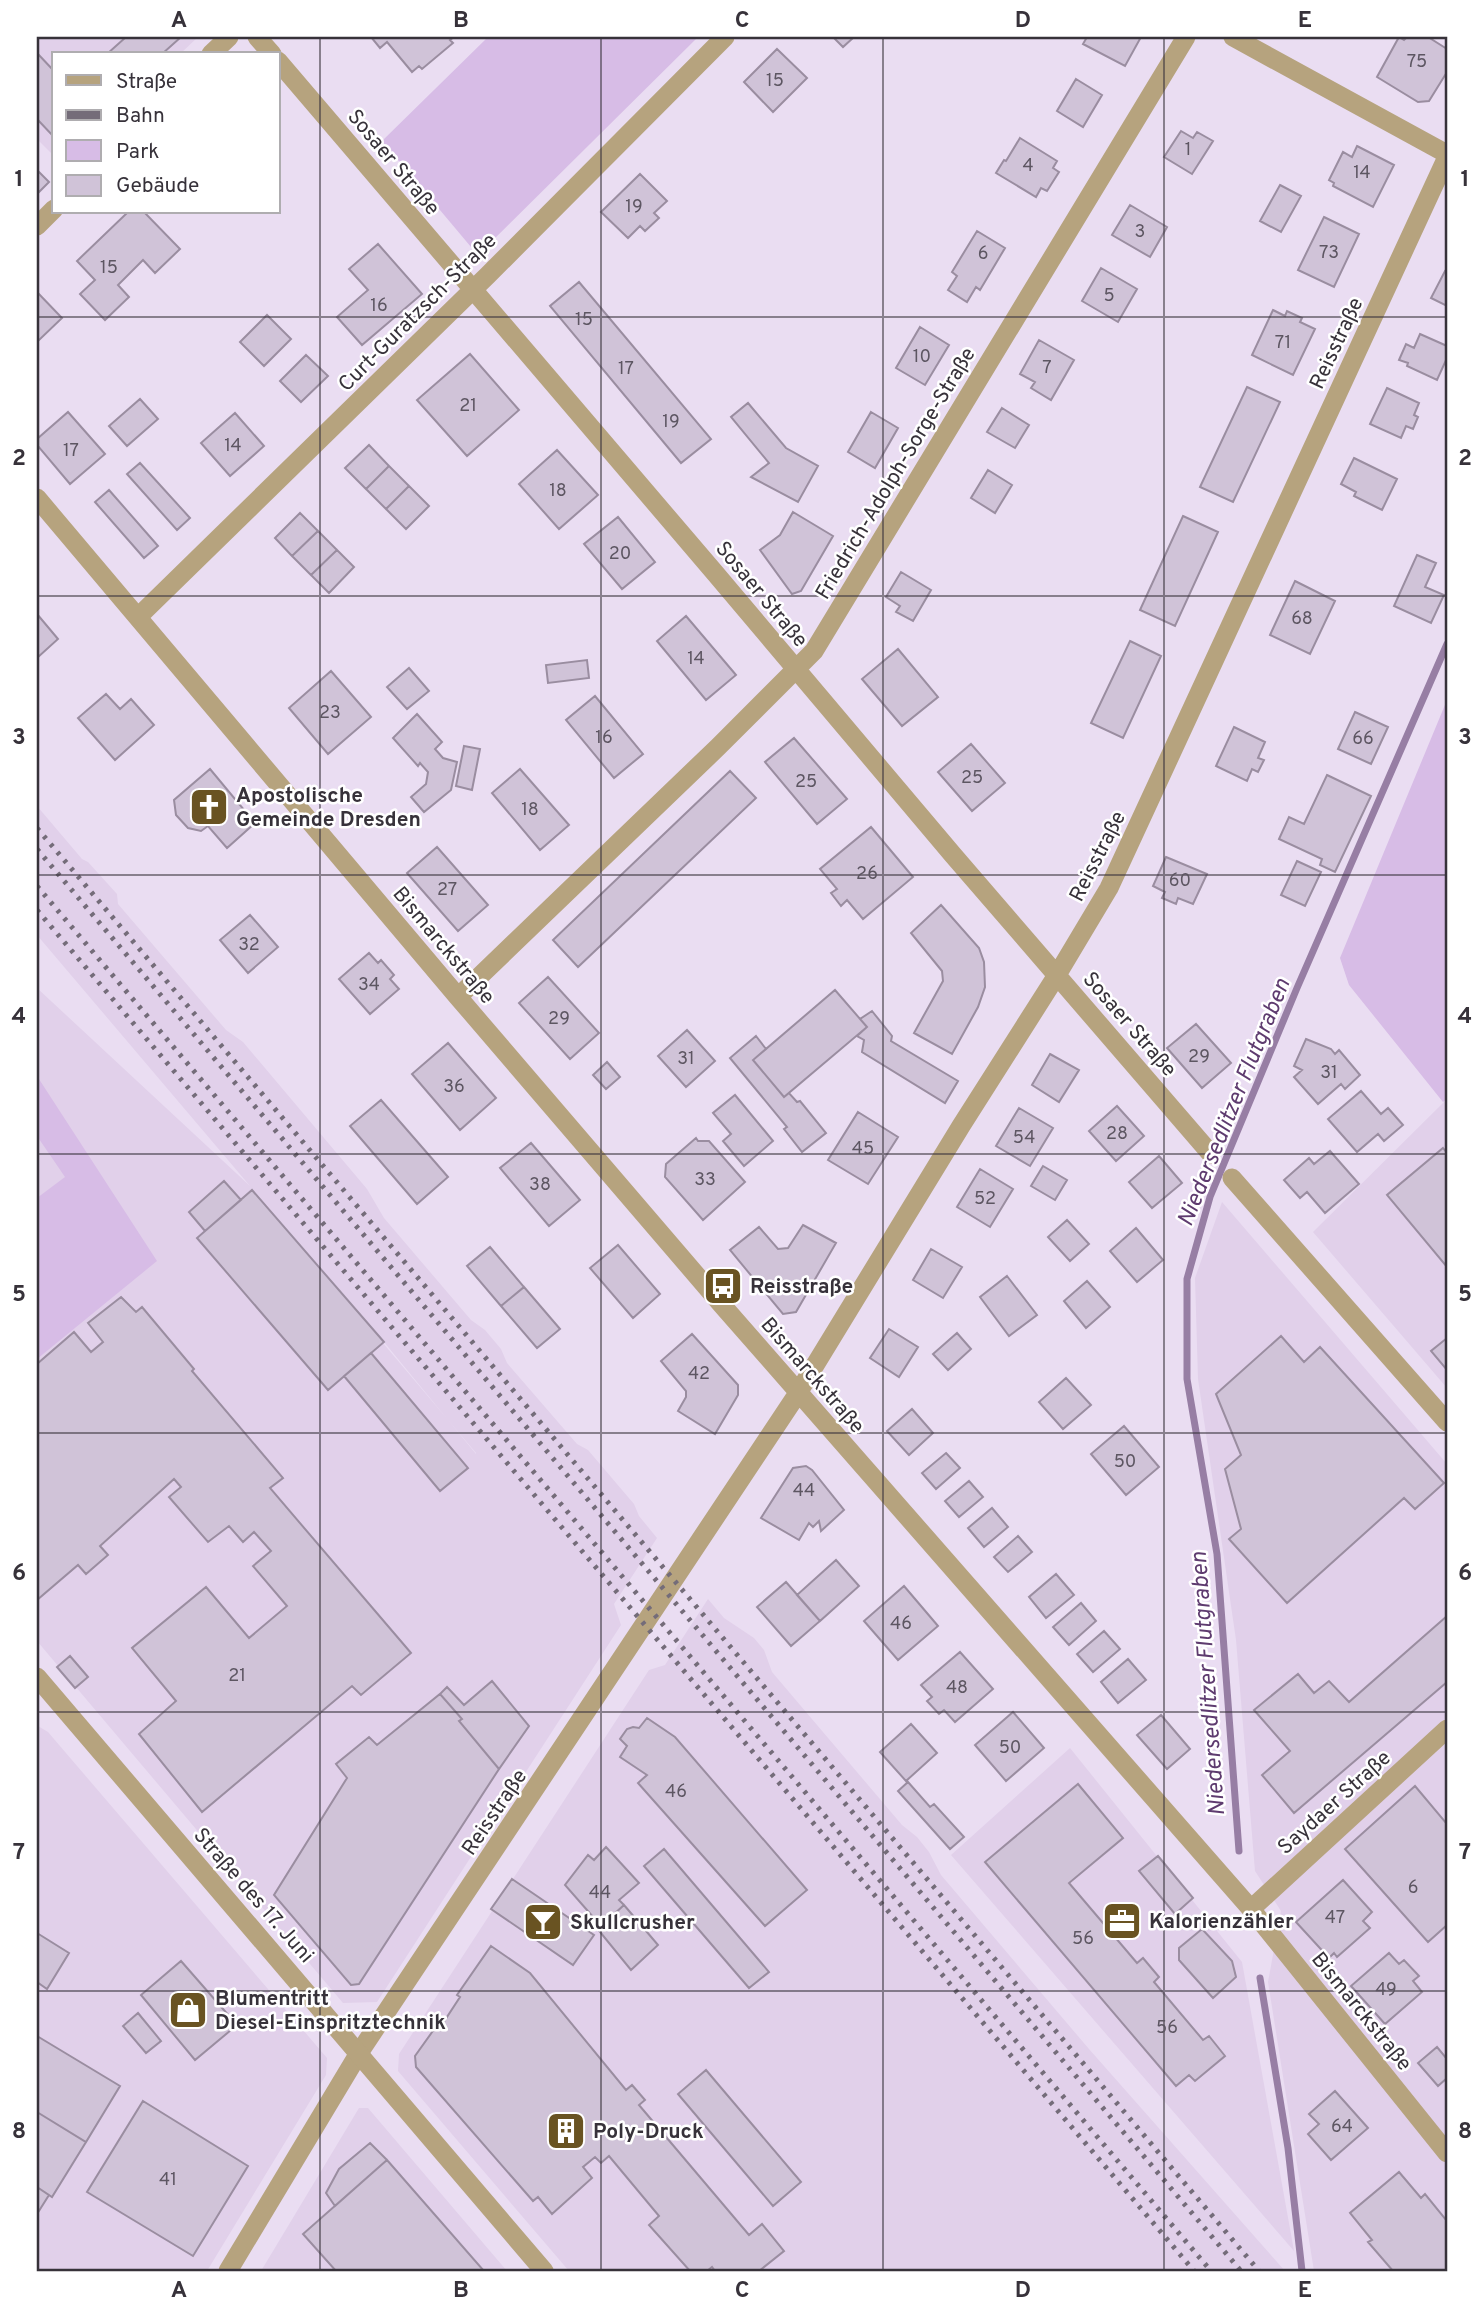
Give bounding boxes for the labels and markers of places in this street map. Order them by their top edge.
place label: Apostolische Gemeinde Dresden [236,783,421,834]
church icon: Apostolische Gemeinde Dresden [188,786,230,828]
bus stop icon: Reisstraße [702,1265,744,1307]
place label: Reisstraße [750,1274,853,1301]
office icon: Kalorienzähler [1101,1900,1143,1942]
bar icon: Skullcrusher [522,1901,564,1943]
place label: Kalorienzähler [1149,1909,1294,1936]
place label: Skullcrusher [570,1910,695,1937]
place label: Blumentritt Diesel-Einspritztechnik [215,1986,446,2037]
shop icon: Blumentritt Diesel-Einspritztechnik [167,1989,209,2031]
building icon: Poly-Druck [545,2110,587,2152]
place label: Poly-Druck [593,2119,704,2146]

